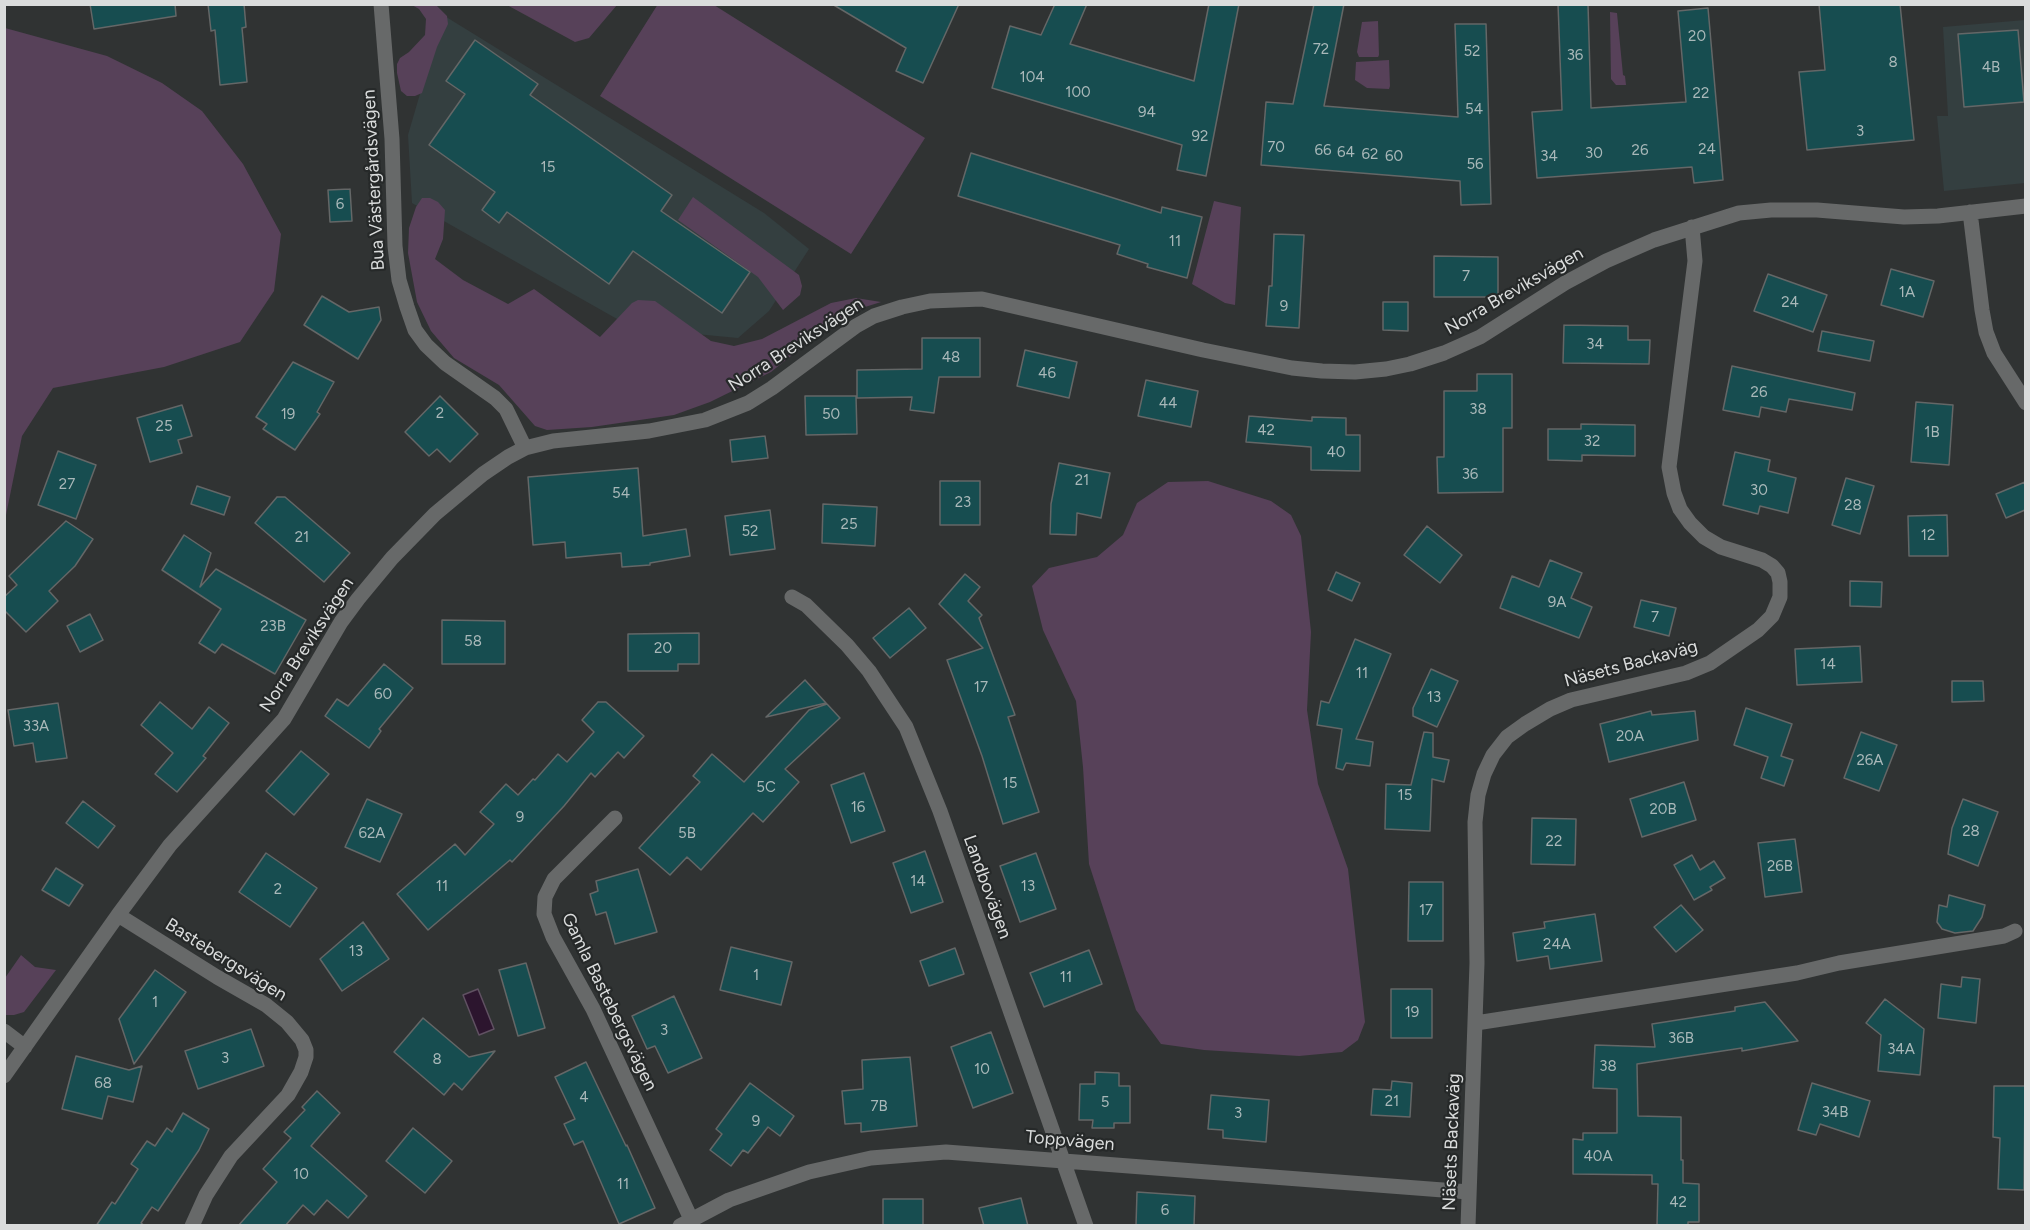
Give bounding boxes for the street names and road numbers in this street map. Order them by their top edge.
street label: Bua Västergårdsvägen [358,89,390,271]
street label: Norra Breviksvägen [1441,243,1587,339]
street label: Norra Breviksvägen [725,293,867,397]
street label: Norra Breviksvägen [255,574,359,716]
street label: Näsets Backaväg [1562,636,1700,692]
street label: Landbovägen [958,832,1016,942]
street label: Gamla Bastebergsvägen [556,910,662,1094]
street label: Bastebergsvägen [161,914,291,1006]
street label: Näsets Backaväg [1439,1073,1465,1211]
street label: Toppvägen [1025,1126,1115,1156]

